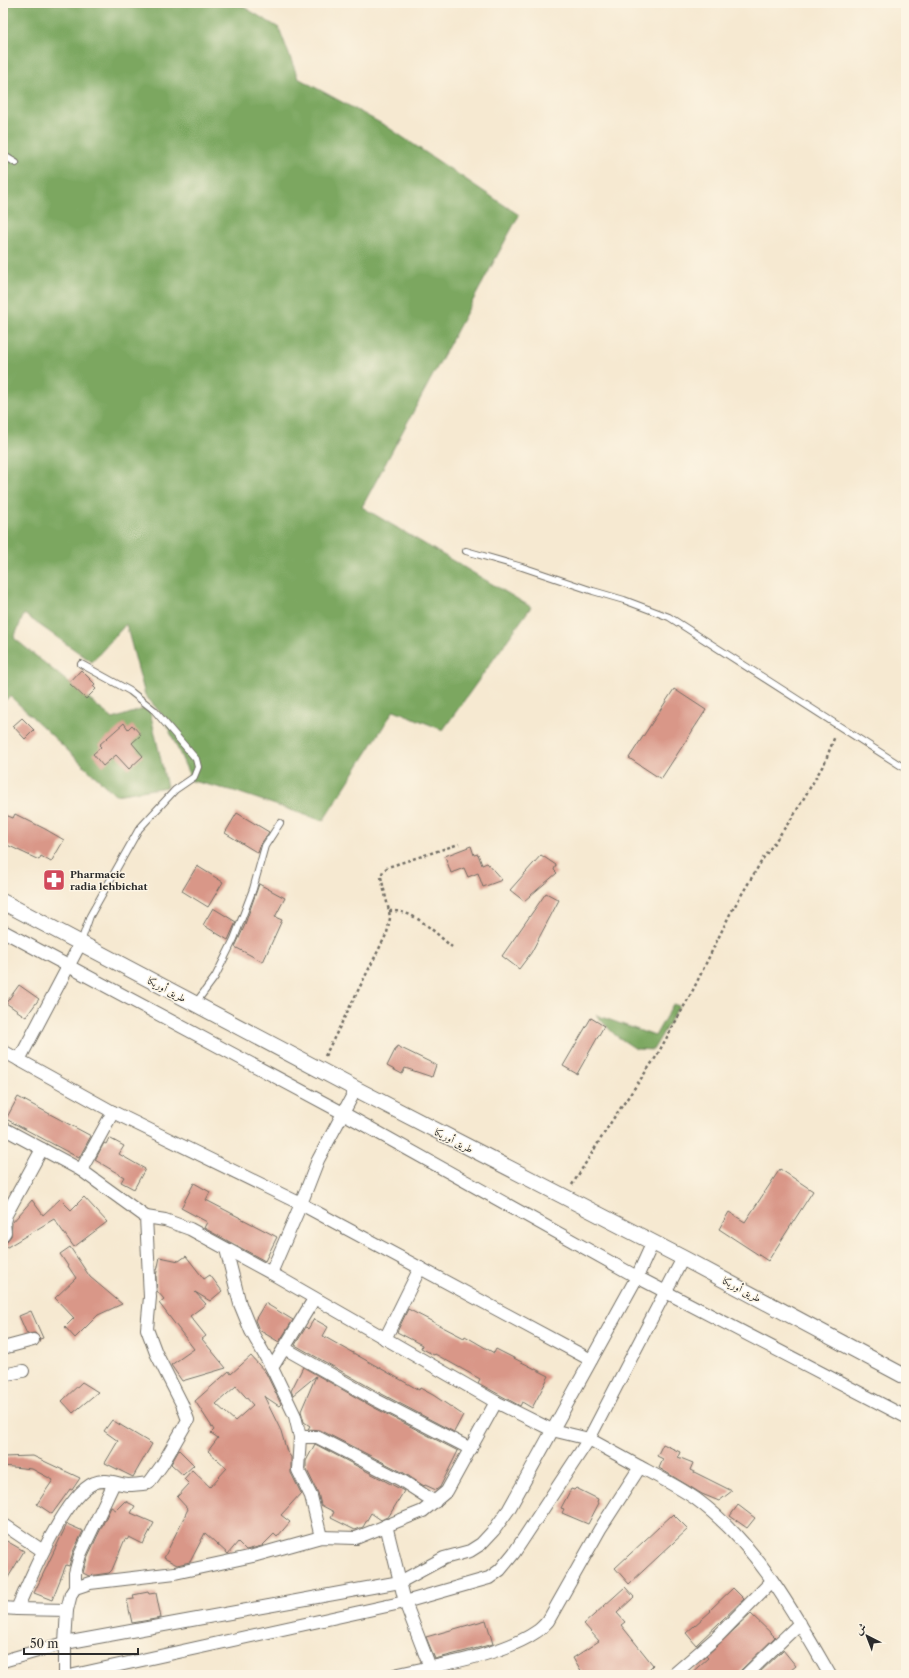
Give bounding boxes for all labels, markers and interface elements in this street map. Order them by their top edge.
pharmacy icon: Pharmacie radia lehbichat [41,867,67,893]
place label: Pharmacie radia lehbichat [70,868,148,893]
street label: طريق أوريكا [145,973,189,1005]
street label: طريق أوريكا [432,1124,476,1156]
street label: طريق أوريكا [720,1273,764,1305]
north arrow [847,1616,887,1656]
text: ش [852,1620,869,1637]
scale bar [24,1630,138,1656]
text: 50 m [30,1636,59,1651]

